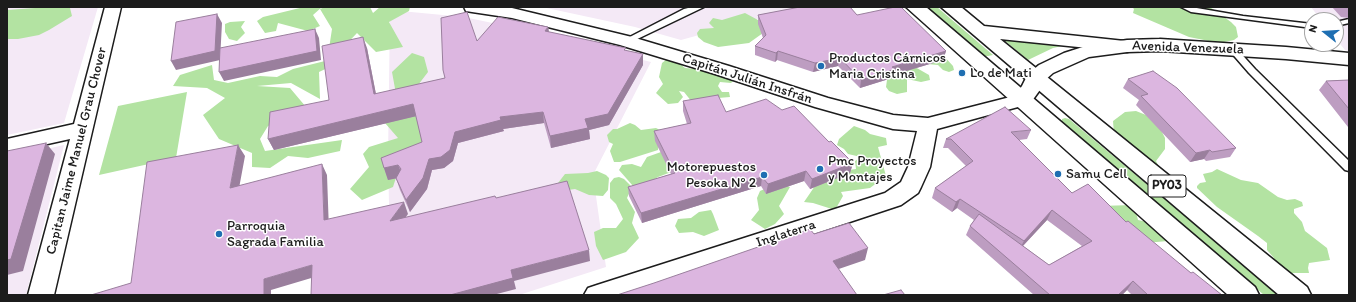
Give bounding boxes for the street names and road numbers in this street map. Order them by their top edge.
street label: Avenida Venezuela [1132,38,1244,58]
street label: Capitan Jaime Manuel Grau Chover [43,45,111,257]
street label: Capitán Julián Insfrán [680,50,814,108]
road number: PY03 [1148,175,1186,197]
street label: Inglaterra [754,217,818,251]

